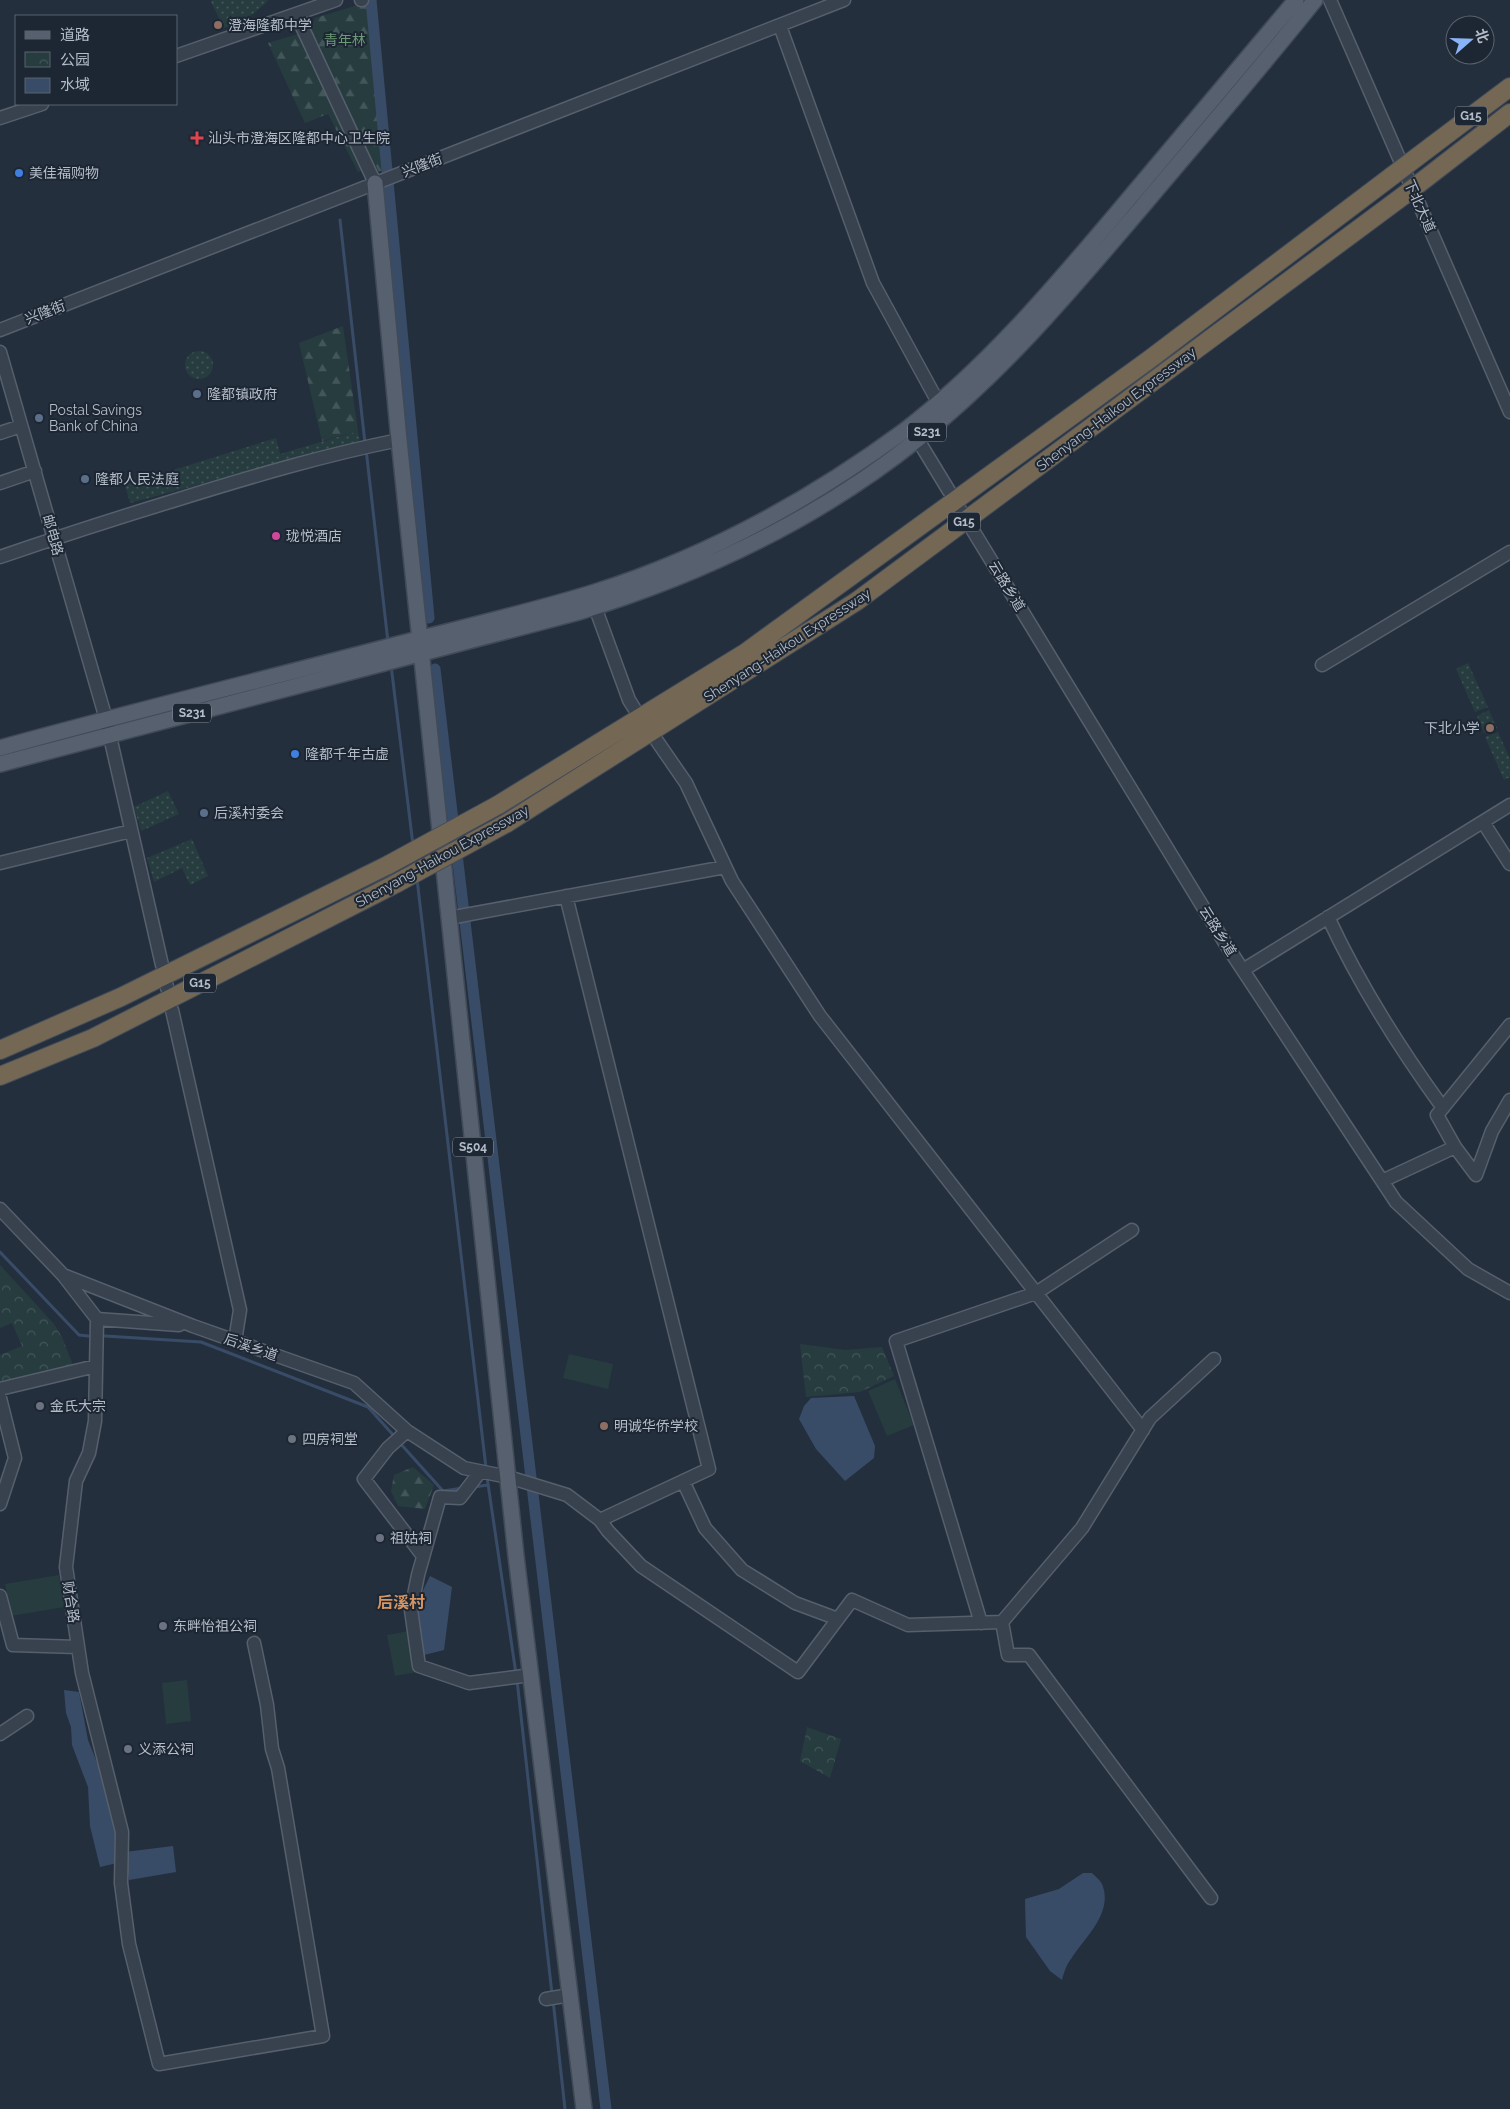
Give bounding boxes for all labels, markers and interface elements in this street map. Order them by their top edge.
legend [15,15,178,105]
north arrow [1445,15,1495,65]
place label: 澄海隆都中学 [228,17,312,33]
marker: 澄海隆都中学 [212,19,224,31]
text: 道路 [60,26,90,44]
text: 北 [1472,26,1492,45]
park label: 青年林 [324,32,366,48]
text: 公园 [60,51,90,69]
text: 水域 [60,76,90,94]
road number: G15 [1455,106,1487,125]
place label: 汕头市澄海区隆都中心卫生院 [208,130,390,146]
marker: 汕头市澄海区隆都中心卫生院 [190,131,204,145]
street label: 兴隆街 [400,150,444,180]
place label: 美佳福购物 [29,165,99,181]
marker: 美佳福购物 [13,167,25,179]
street label: 下北大道 [1401,177,1439,235]
street label: 兴隆街 [23,297,67,327]
street label: Shenyang-Haikou Expressway [1033,344,1199,474]
place label: 隆都镇政府 [207,386,277,402]
marker: 隆都镇政府 [191,388,203,400]
place label: Postal Savings Bank of China [49,402,142,434]
marker: Postal Savings Bank of China [33,412,45,424]
road number: S231 [908,422,946,442]
place label: 隆都人民法庭 [95,471,179,487]
marker: 隆都人民法庭 [79,473,91,485]
road number: G15 [948,512,980,532]
street label: 邮电路 [40,513,66,557]
place label: 珑悦酒店 [286,528,342,544]
marker: 珑悦酒店 [270,530,282,542]
street label: 云路乡道 [986,558,1028,614]
street label: Shenyang-Haikou Expressway [701,585,874,705]
road number: S231 [173,704,211,722]
place label: 下北小学 [1424,720,1480,736]
marker: 下北小学 [1484,722,1496,734]
place label: 隆都千年古虚 [305,746,389,762]
marker: 隆都千年古虚 [289,748,301,760]
street label: Shenyang-Haikou Expressway [353,801,532,910]
place label: 后溪村委会 [214,805,284,821]
marker: 后溪村委会 [198,807,210,819]
street label: 云路乡道 [1196,903,1240,959]
road number: G15 [184,974,216,992]
road number: S504 [453,1138,493,1156]
street label: 后溪乡道 [222,1330,280,1364]
place label: 金氏大宗 [50,1398,106,1414]
marker: 金氏大宗 [34,1400,46,1412]
place label: 明诚华侨学校 [614,1418,698,1434]
marker: 明诚华侨学校 [598,1420,610,1432]
place label: 四房祠堂 [302,1431,358,1447]
marker: 四房祠堂 [286,1433,298,1445]
place label: 祖姑祠 [390,1530,432,1546]
marker: 祖姑祠 [374,1532,386,1544]
street label: 财合路 [60,1580,82,1624]
district label: 后溪村 [377,1593,425,1612]
place label: 东畔怡祖公祠 [173,1618,257,1634]
marker: 东畔怡祖公祠 [157,1620,169,1632]
place label: 义添公祠 [138,1741,194,1757]
marker: 义添公祠 [122,1743,134,1755]

